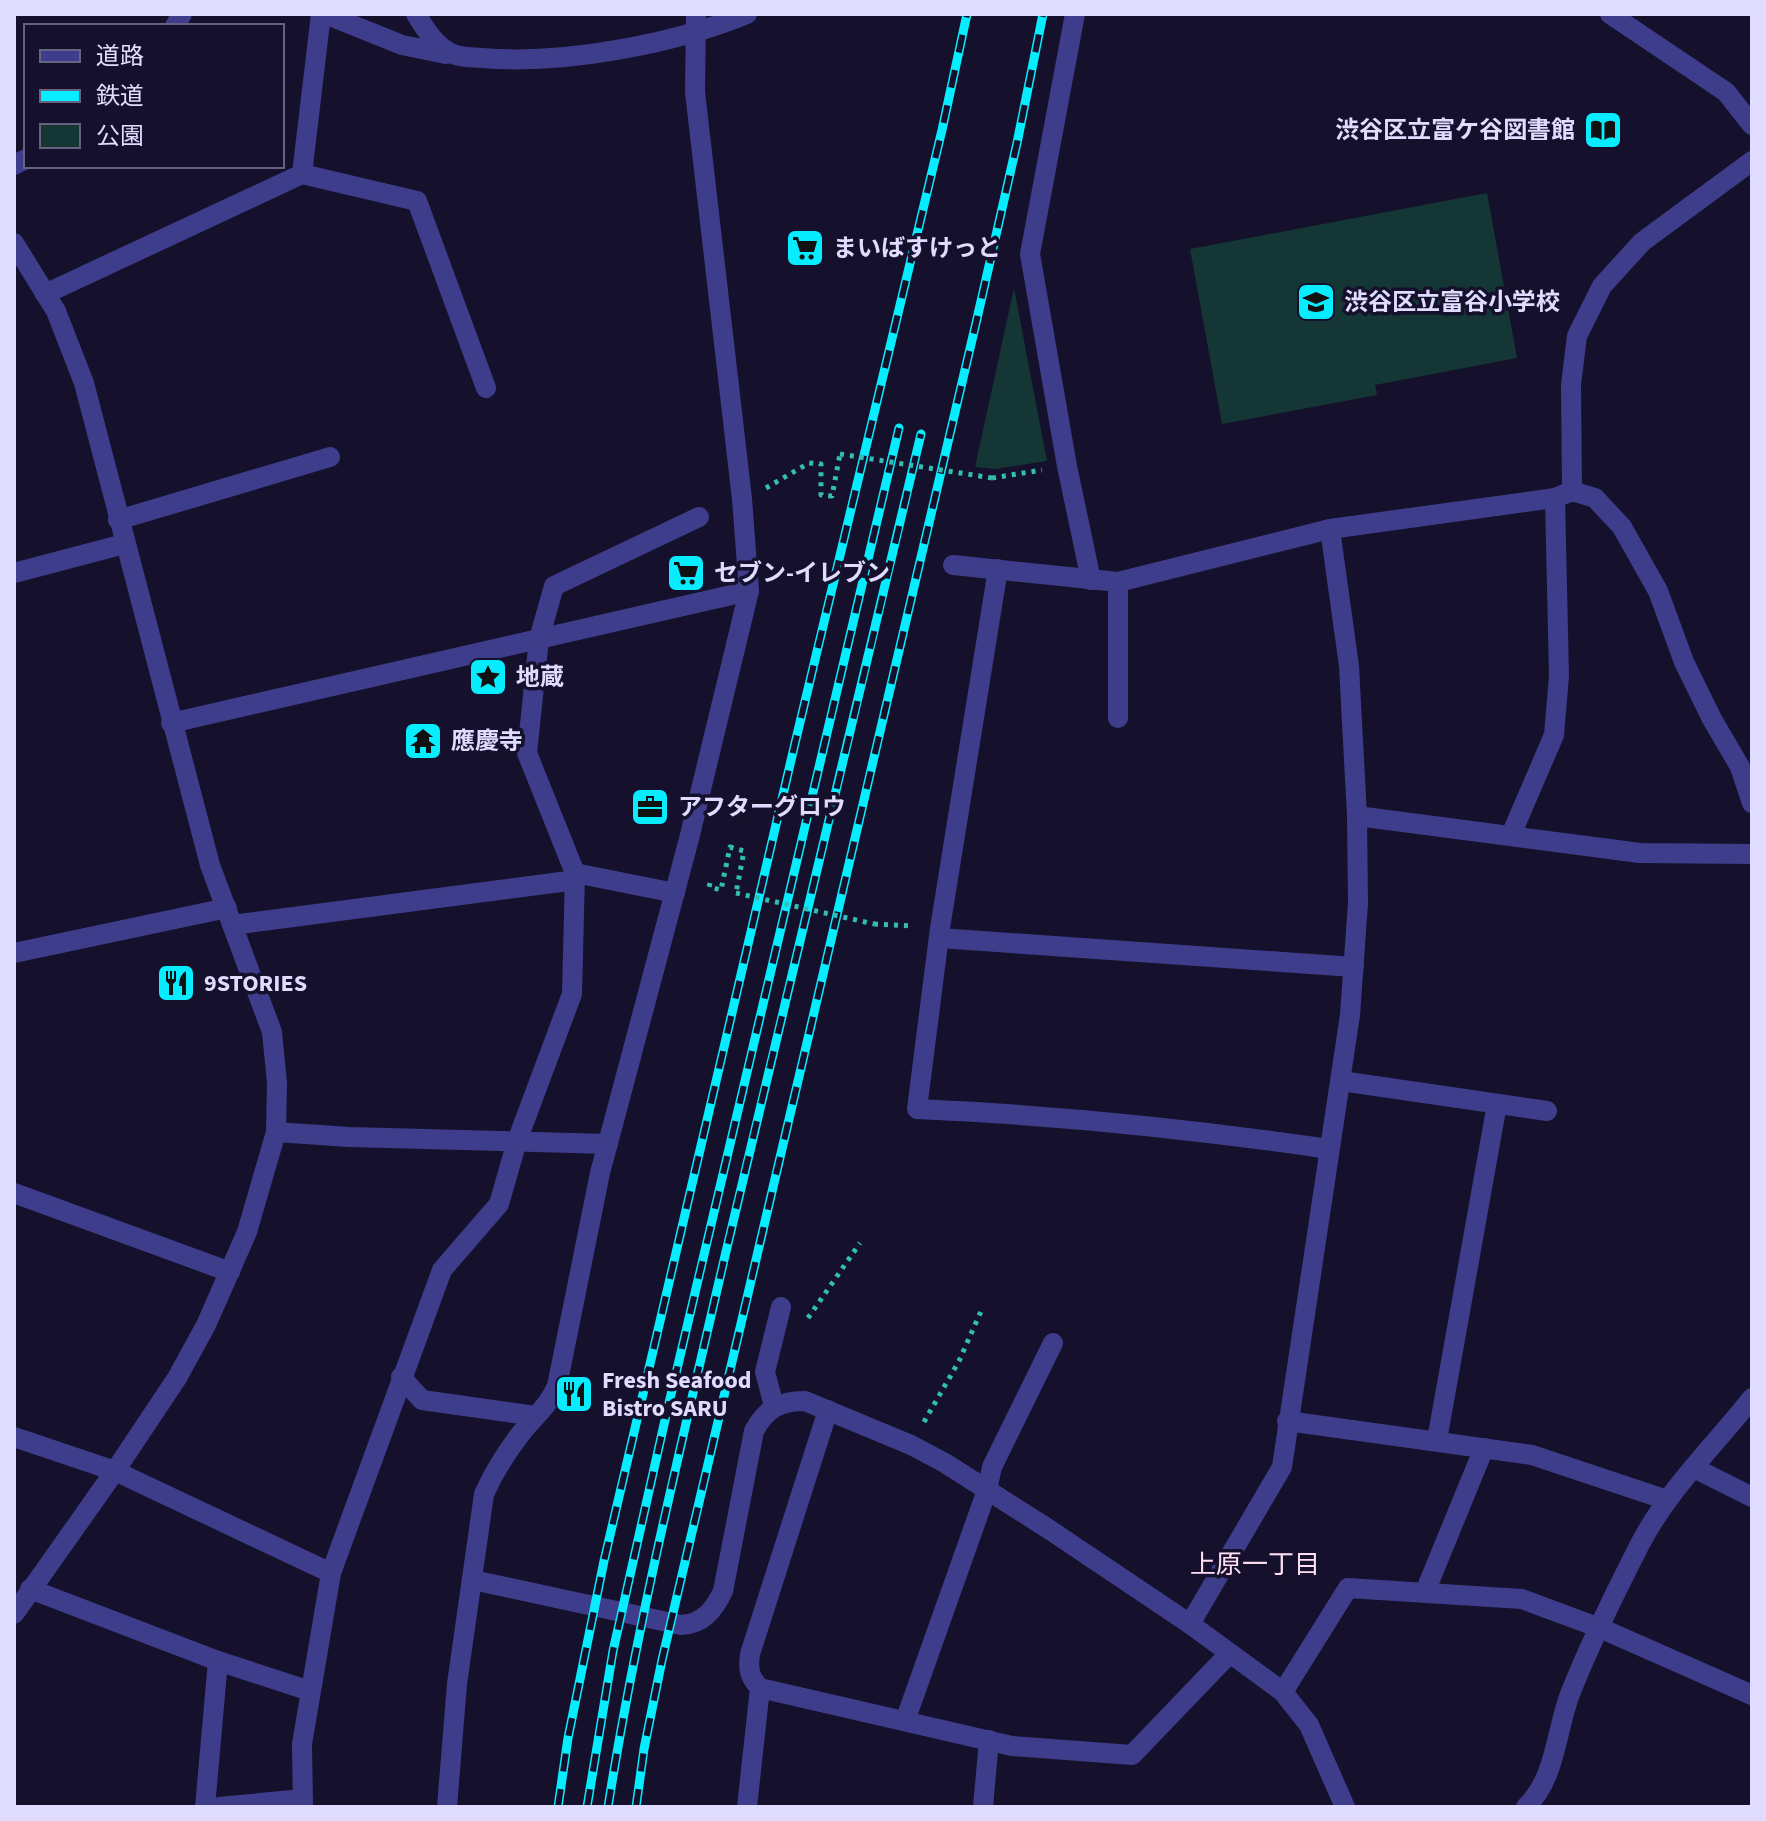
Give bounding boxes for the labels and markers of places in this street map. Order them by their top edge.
library icon: 渋谷区立富ケ谷図書館 [1582,109,1624,151]
place label: 渋谷区立富ケ谷図書館 [1335,113,1575,148]
supermarket icon: まいばすけっと [784,227,826,269]
place label: まいばすけっと [833,231,1001,266]
school or university icon: 渋谷区立富谷小学校 [1295,281,1337,323]
place label: 渋谷区立富谷小学校 [1344,285,1560,320]
supermarket icon: セブン-イレブン [665,552,707,594]
place label: セブン-イレブン [714,556,890,591]
place icon: 地蔵 [467,656,509,698]
place label: 地蔵 [516,660,564,695]
temple icon: 應慶寺 [402,720,444,762]
place label: 應慶寺 [451,724,523,759]
office icon: アフターグロウ [629,786,671,828]
place label: アフターグロウ [678,790,846,825]
restaurant icon: 9STORIES [155,962,197,1004]
place label: 9STORIES [204,966,307,1001]
place label: Fresh Seafood Bistro SARU [602,1363,751,1426]
restaurant icon: Fresh Seafood Bistro SARU [553,1373,595,1415]

